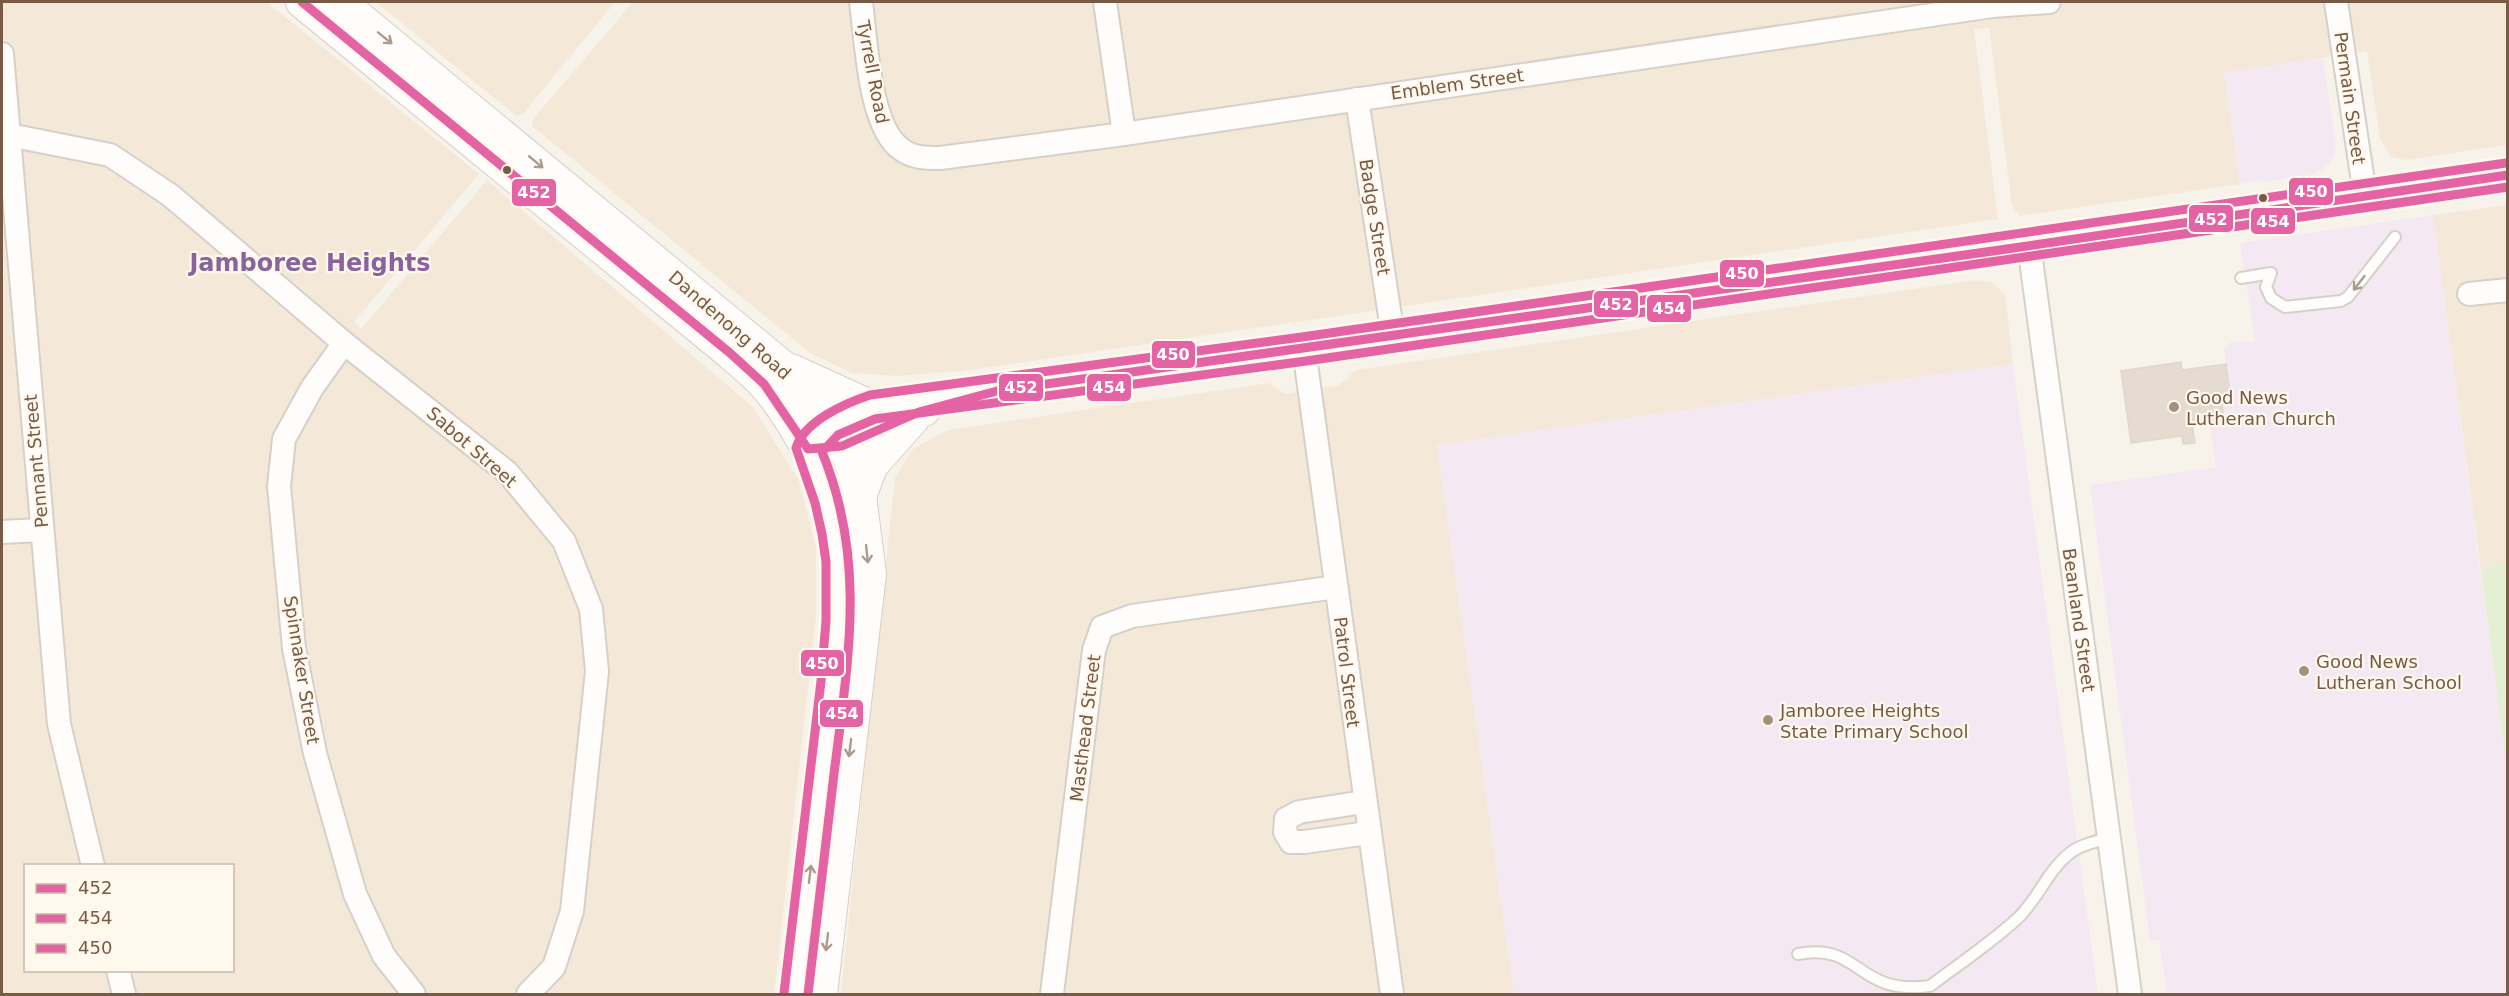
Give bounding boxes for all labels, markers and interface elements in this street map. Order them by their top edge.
street label: Tyrrell Road [852,18,893,125]
street label: Permain Street [2330,30,2370,166]
one-way arrow [377,32,393,45]
street label: Emblem Street [1389,64,1525,104]
one-way arrow [528,155,543,169]
street label: Badge Street [1355,157,1395,277]
unlabelled marker [501,164,513,176]
line badge: 450 [2288,177,2334,206]
line badge: 452 [511,178,557,207]
text: 450 [2294,182,2328,201]
text: 452 [517,183,551,202]
unlabelled marker [2257,192,2269,204]
line badge: 452 [2188,204,2234,233]
line badge: 454 [2250,207,2296,235]
text: 452 [2194,210,2228,229]
text: 454 [2256,212,2290,231]
district label: Jamboree Heights [187,249,431,277]
line badge: 450 [1719,259,1765,288]
text: 450 [1725,264,1759,283]
street label: Dandenong Road [665,266,795,384]
one-way arrow [2352,275,2365,291]
line badge: 452 [1593,290,1639,318]
line badge: 454 [1646,294,1692,323]
text: 452 [1599,295,1633,314]
text: 454 [1652,299,1686,318]
line badge: 450 [1151,340,1196,369]
text: 450 [1156,345,1190,364]
line badge: 452 [998,373,1044,402]
line badge: 454 [1086,373,1132,402]
text: 452 [1004,378,1038,397]
text: 454 [1092,378,1126,397]
place label: Good News Lutheran Church [2186,387,2336,429]
street label: Pennant Street [20,393,52,529]
marker: Good News Lutheran Church [2167,400,2181,414]
street label: Sabot Street [423,402,521,492]
one-way arrow [862,544,873,564]
street label: Beanland Street [2059,547,2099,693]
street label: Spinnaker Street [280,594,324,746]
street label: Patrol Street [1330,615,1364,729]
line badge: 450 [800,649,845,677]
place label: Good News Lutheran School [2316,651,2462,693]
street label: Masthead Street [1066,653,1104,803]
text: 450 [805,654,839,673]
marker: Good News Lutheran School [2297,664,2311,678]
line badge: 454 [819,699,864,728]
place label: Jamboree Heights State Primary School [1779,700,1968,742]
text: 454 [825,704,859,723]
marker: Jamboree Heights State Primary School [1761,713,1775,727]
one-way arrow [844,738,855,757]
legend [24,864,234,972]
one-way arrow [805,864,816,884]
text: 452 [78,877,112,898]
text: 454 [78,907,112,928]
one-way arrow [821,931,832,951]
text: 450 [78,937,112,958]

